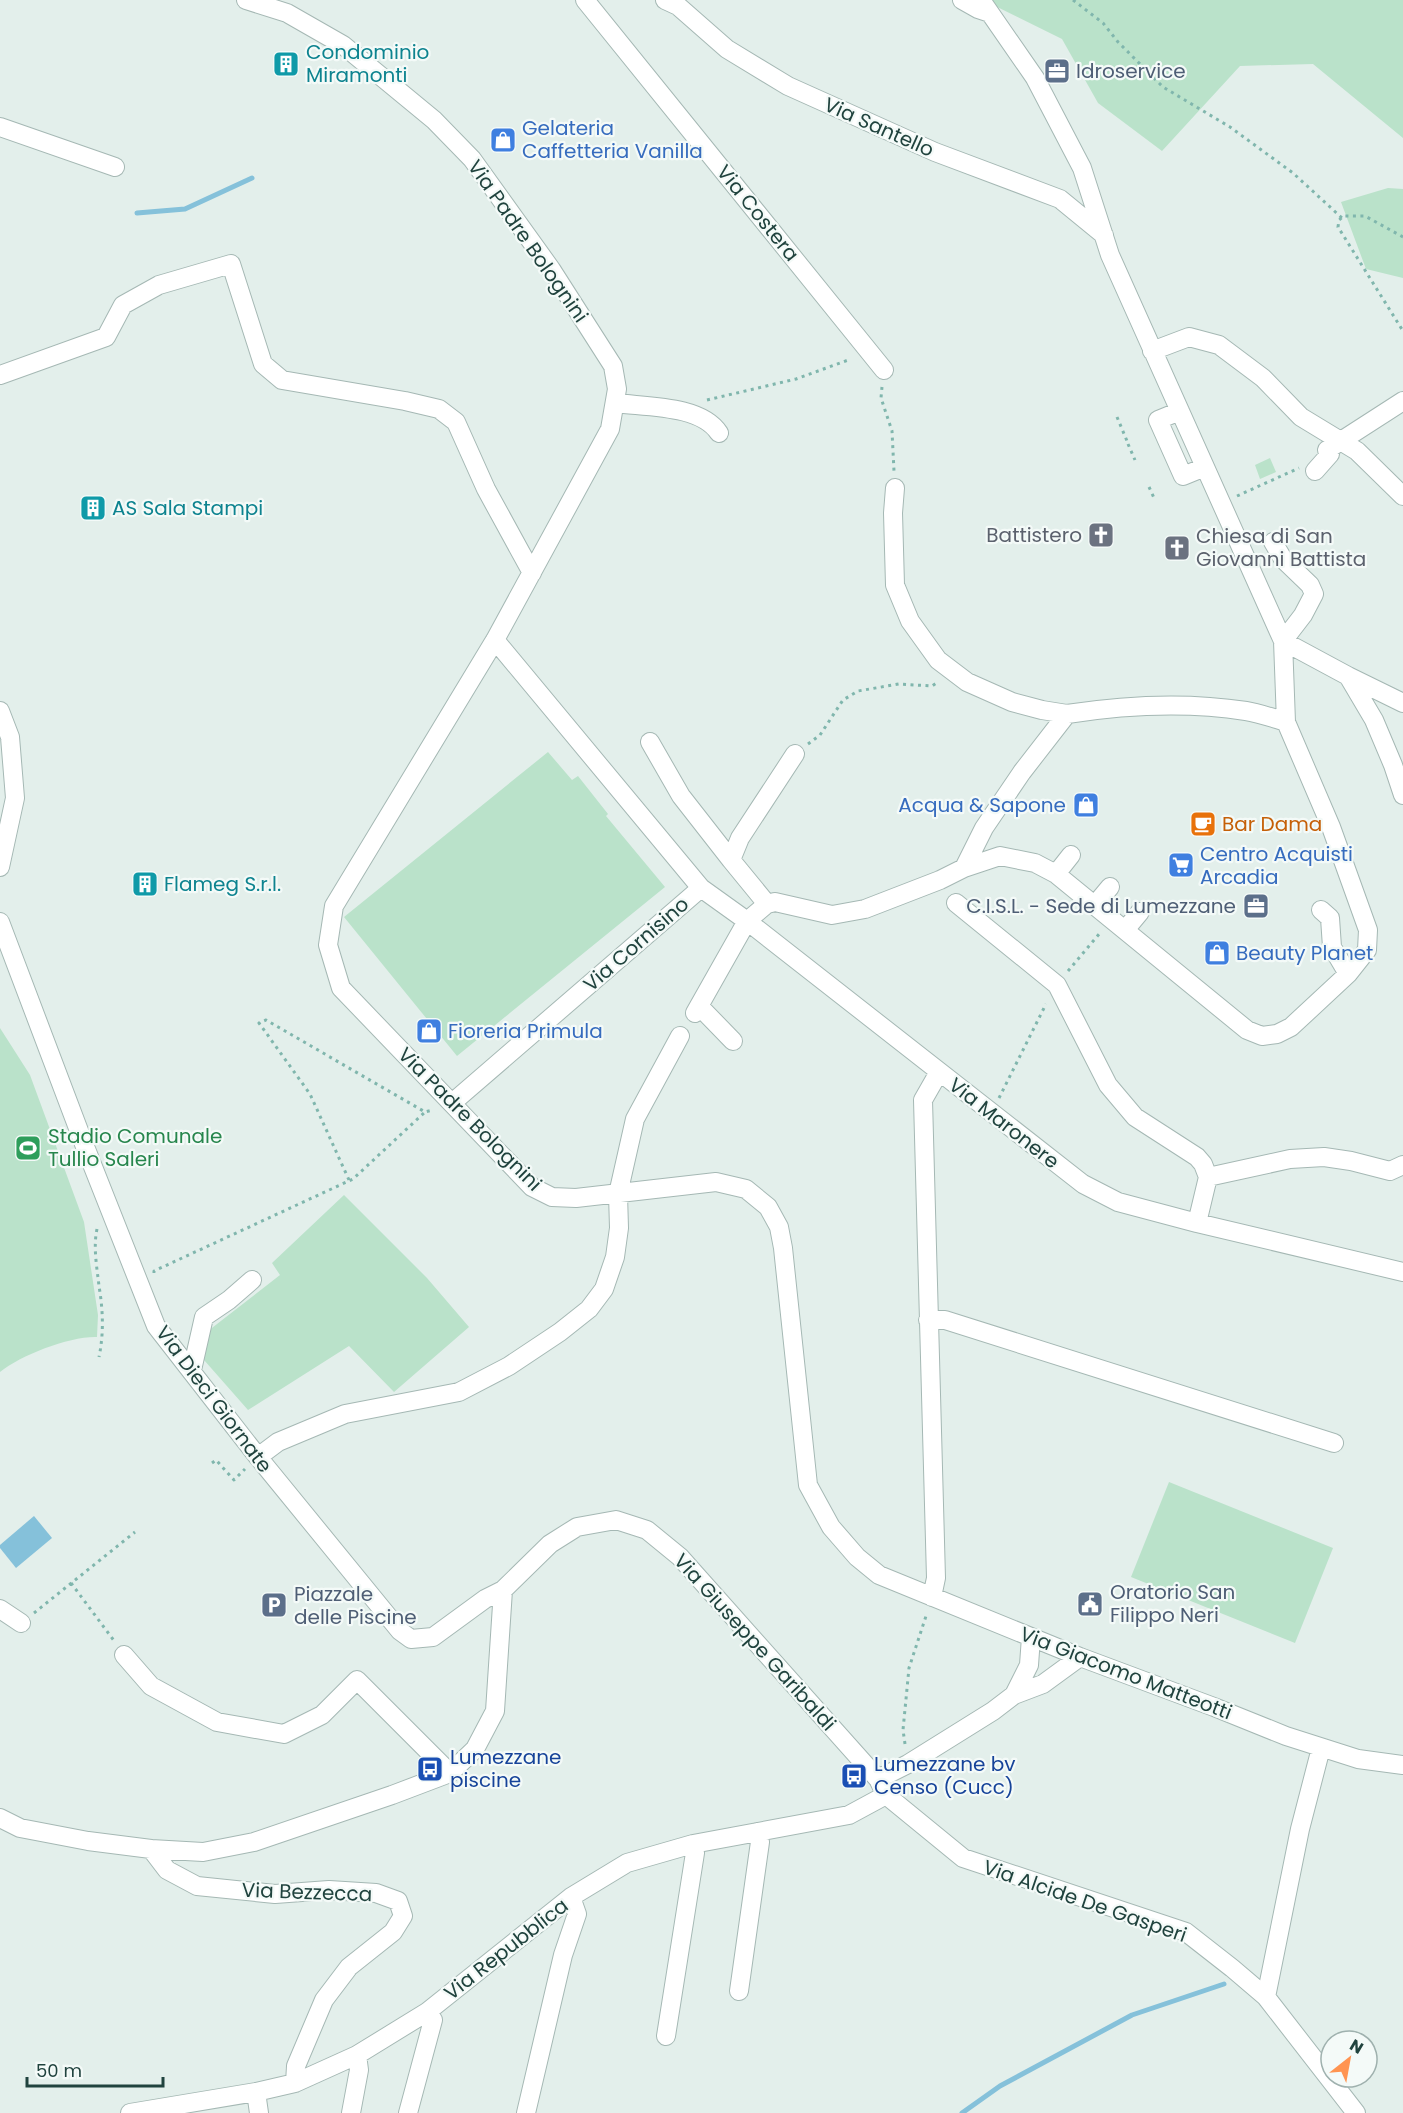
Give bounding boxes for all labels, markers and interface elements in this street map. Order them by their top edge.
place label: Condominio Miramonti [306,38,429,89]
building icon: Condominio Miramonti [271,49,301,79]
office icon: Idroservice [1042,56,1072,86]
place label: Idroservice [1076,57,1186,85]
street label: Via Santello [820,90,938,164]
place label: Gelateria Caffetteria Vanilla [522,114,703,165]
shop icon: Gelateria Caffetteria Vanilla [488,125,518,155]
street label: Via Padre Bolognini [461,154,595,328]
street label: Via Costera [710,159,806,267]
building icon: AS Sala Stampi [78,493,108,523]
place label: AS Sala Stampi [112,494,263,522]
church icon: Battistero [1086,520,1116,550]
place label: Battistero [986,521,1082,549]
place label: Chiesa di San Giovanni Battista [1196,522,1366,573]
church icon: Chiesa di San Giovanni Battista [1162,533,1192,563]
shop icon: Acqua & Sapone [1071,790,1101,820]
place label: Acqua & Sapone [898,791,1066,819]
cafe icon: Bar Dama [1188,809,1218,839]
place label: Bar Dama [1222,810,1322,838]
place label: Centro Acquisti Arcadia [1200,840,1353,891]
supermarket icon: Centro Acquisti Arcadia [1166,850,1196,880]
building icon: Flameg S.r.l. [130,869,160,899]
place label: Flameg S.r.l. [164,870,281,898]
street label: Via Cornisino [577,890,695,998]
office icon: C.I.S.L. - Sede di Lumezzane [1241,891,1271,921]
place label: C.I.S.L. - Sede di Lumezzane [966,892,1236,920]
shop icon: Beauty Planet [1202,938,1232,968]
place label: Beauty Planet [1236,939,1373,967]
shop icon: Fioreria Primula [414,1016,444,1046]
place label: Fioreria Primula [448,1017,603,1045]
street label: Via Padre Bolognini [392,1041,548,1197]
street label: Via Maronere [943,1071,1065,1175]
place label: Stadio Comunale Tullio Saleri [48,1122,222,1173]
sports icon: Stadio Comunale Tullio Saleri [13,1133,43,1163]
street label: Via Dieci Giornate [149,1320,279,1478]
street label: Via Giuseppe Garibaldi [668,1547,842,1737]
place label: Oratorio San Filippo Neri [1110,1578,1235,1629]
place label: Piazzale delle Piscine [294,1580,417,1631]
public building icon: Oratorio San Filippo Neri [1075,1589,1105,1619]
parking icon: Piazzale delle Piscine [259,1590,289,1620]
street label: Via Giacomo Matteotti [1016,1620,1236,1726]
place label: Lumezzane piscine [450,1743,561,1794]
place label: Lumezzane bv Censo (Cucc) [874,1750,1015,1801]
bus stop icon: Lumezzane piscine [415,1754,445,1784]
bus stop icon: Lumezzane bv Censo (Cucc) [839,1761,869,1791]
street label: Via Alcide De Gasperi [979,1853,1191,1949]
street label: Via Bezzecca [241,1876,373,1908]
street label: Via Repubblica [438,1892,574,2006]
north arrow [1319,2029,1379,2089]
text: N [1345,2034,1368,2060]
scale bar [27,2050,164,2088]
text: 50 m [36,2058,82,2083]

